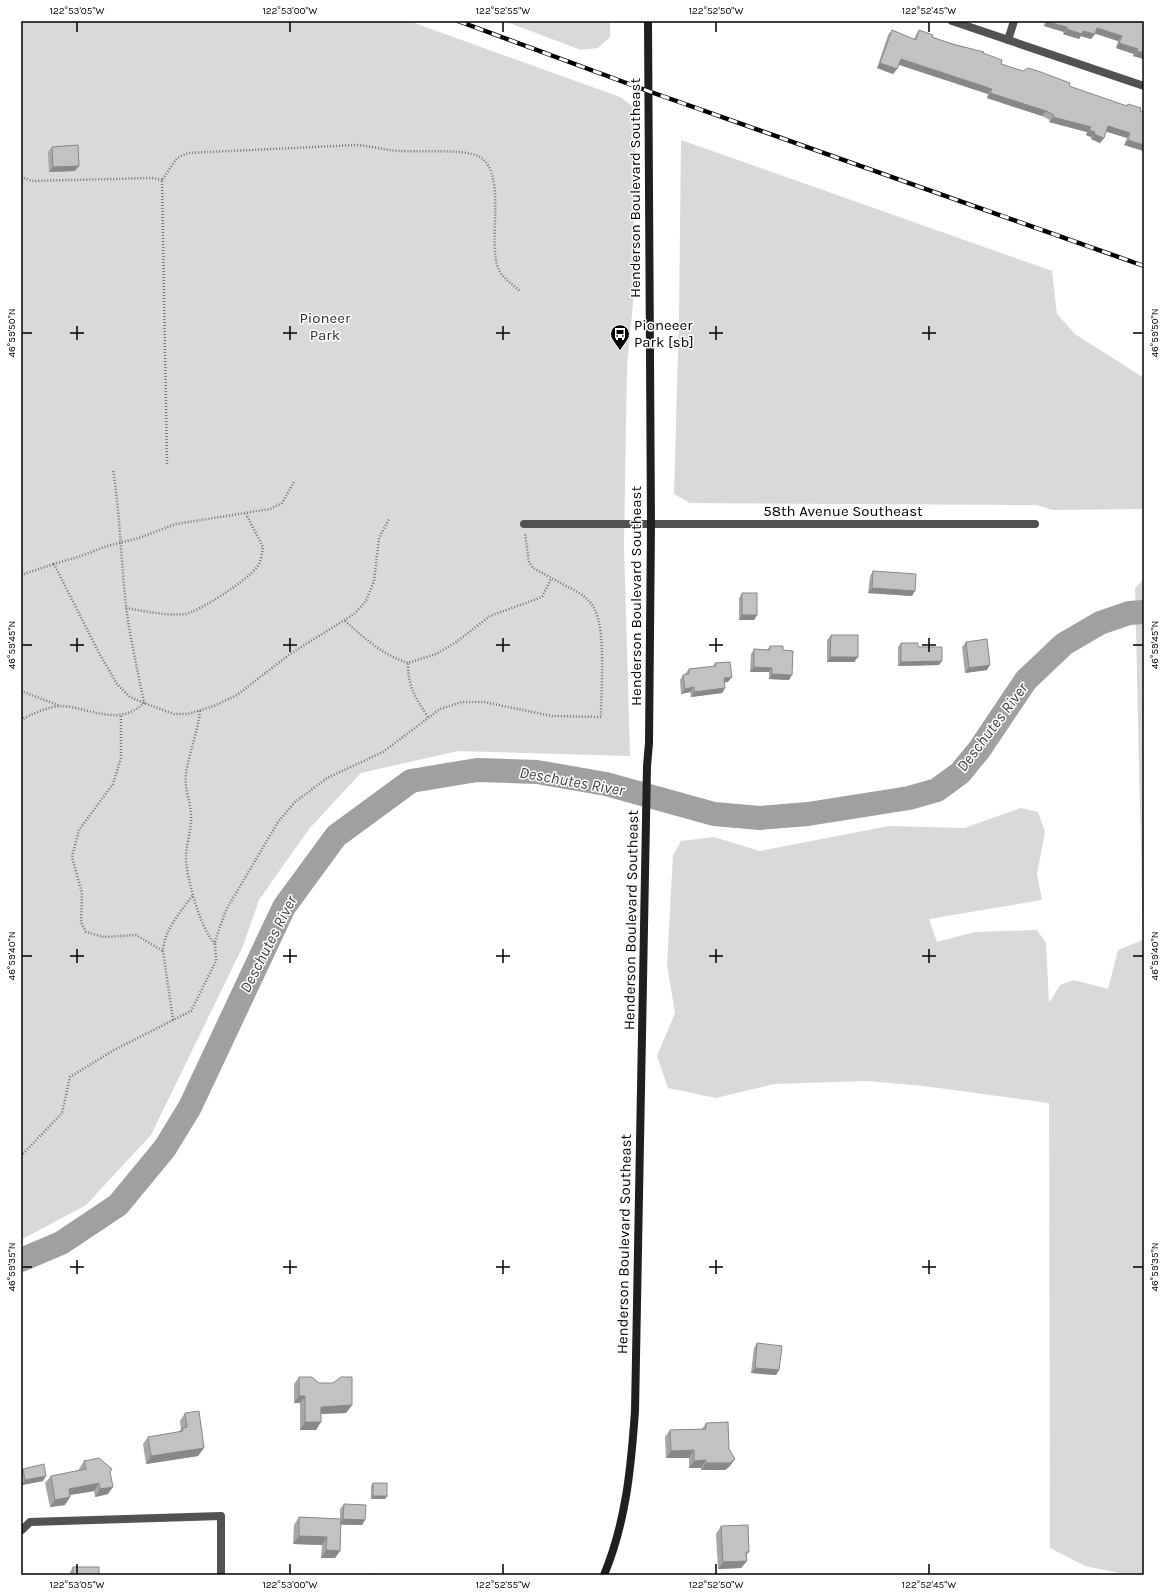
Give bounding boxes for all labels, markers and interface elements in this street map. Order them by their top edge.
text: 122°53'05"W [50,5,104,17]
text: 122°53'00"W [262,5,318,17]
text: 122°52'55"W [476,5,530,17]
text: 122°52'50"W [689,5,743,17]
text: 122°52'45"W [902,5,956,17]
street label: Henderson Boulevard Southeast [626,78,644,298]
text: 46°59'50"N [6,309,18,357]
park label: Pioneer Park [300,309,351,344]
text: 46°59'50"N [1149,309,1161,357]
place label: Pioneeer Park [sb] [634,316,694,351]
bus stop icon: Pioneeer Park [sb] [609,323,631,351]
street label: Henderson Boulevard Southeast [627,486,645,706]
street label: 58th Avenue Southeast [763,502,923,520]
text: 46°59'45"N [6,621,18,669]
text: 46°59'45"N [1149,621,1161,669]
water label: Deschutes River [952,678,1032,775]
water label: Deschutes River [518,762,627,800]
street label: Henderson Boulevard Southeast [620,809,642,1030]
water label: Deschutes River [235,892,301,996]
text: 46°59'40"N [6,932,18,980]
text: 46°59'40"N [1149,932,1161,980]
street label: Henderson Boulevard Southeast [613,1133,635,1354]
text: 46°59'35"N [6,1243,18,1291]
text: 46°59'35"N [1149,1243,1161,1291]
text: 122°53'05"W [50,1579,104,1591]
text: 122°53'00"W [262,1579,318,1591]
text: 122°52'55"W [476,1579,530,1591]
text: 122°52'50"W [689,1579,743,1591]
text: 122°52'45"W [902,1579,956,1591]

